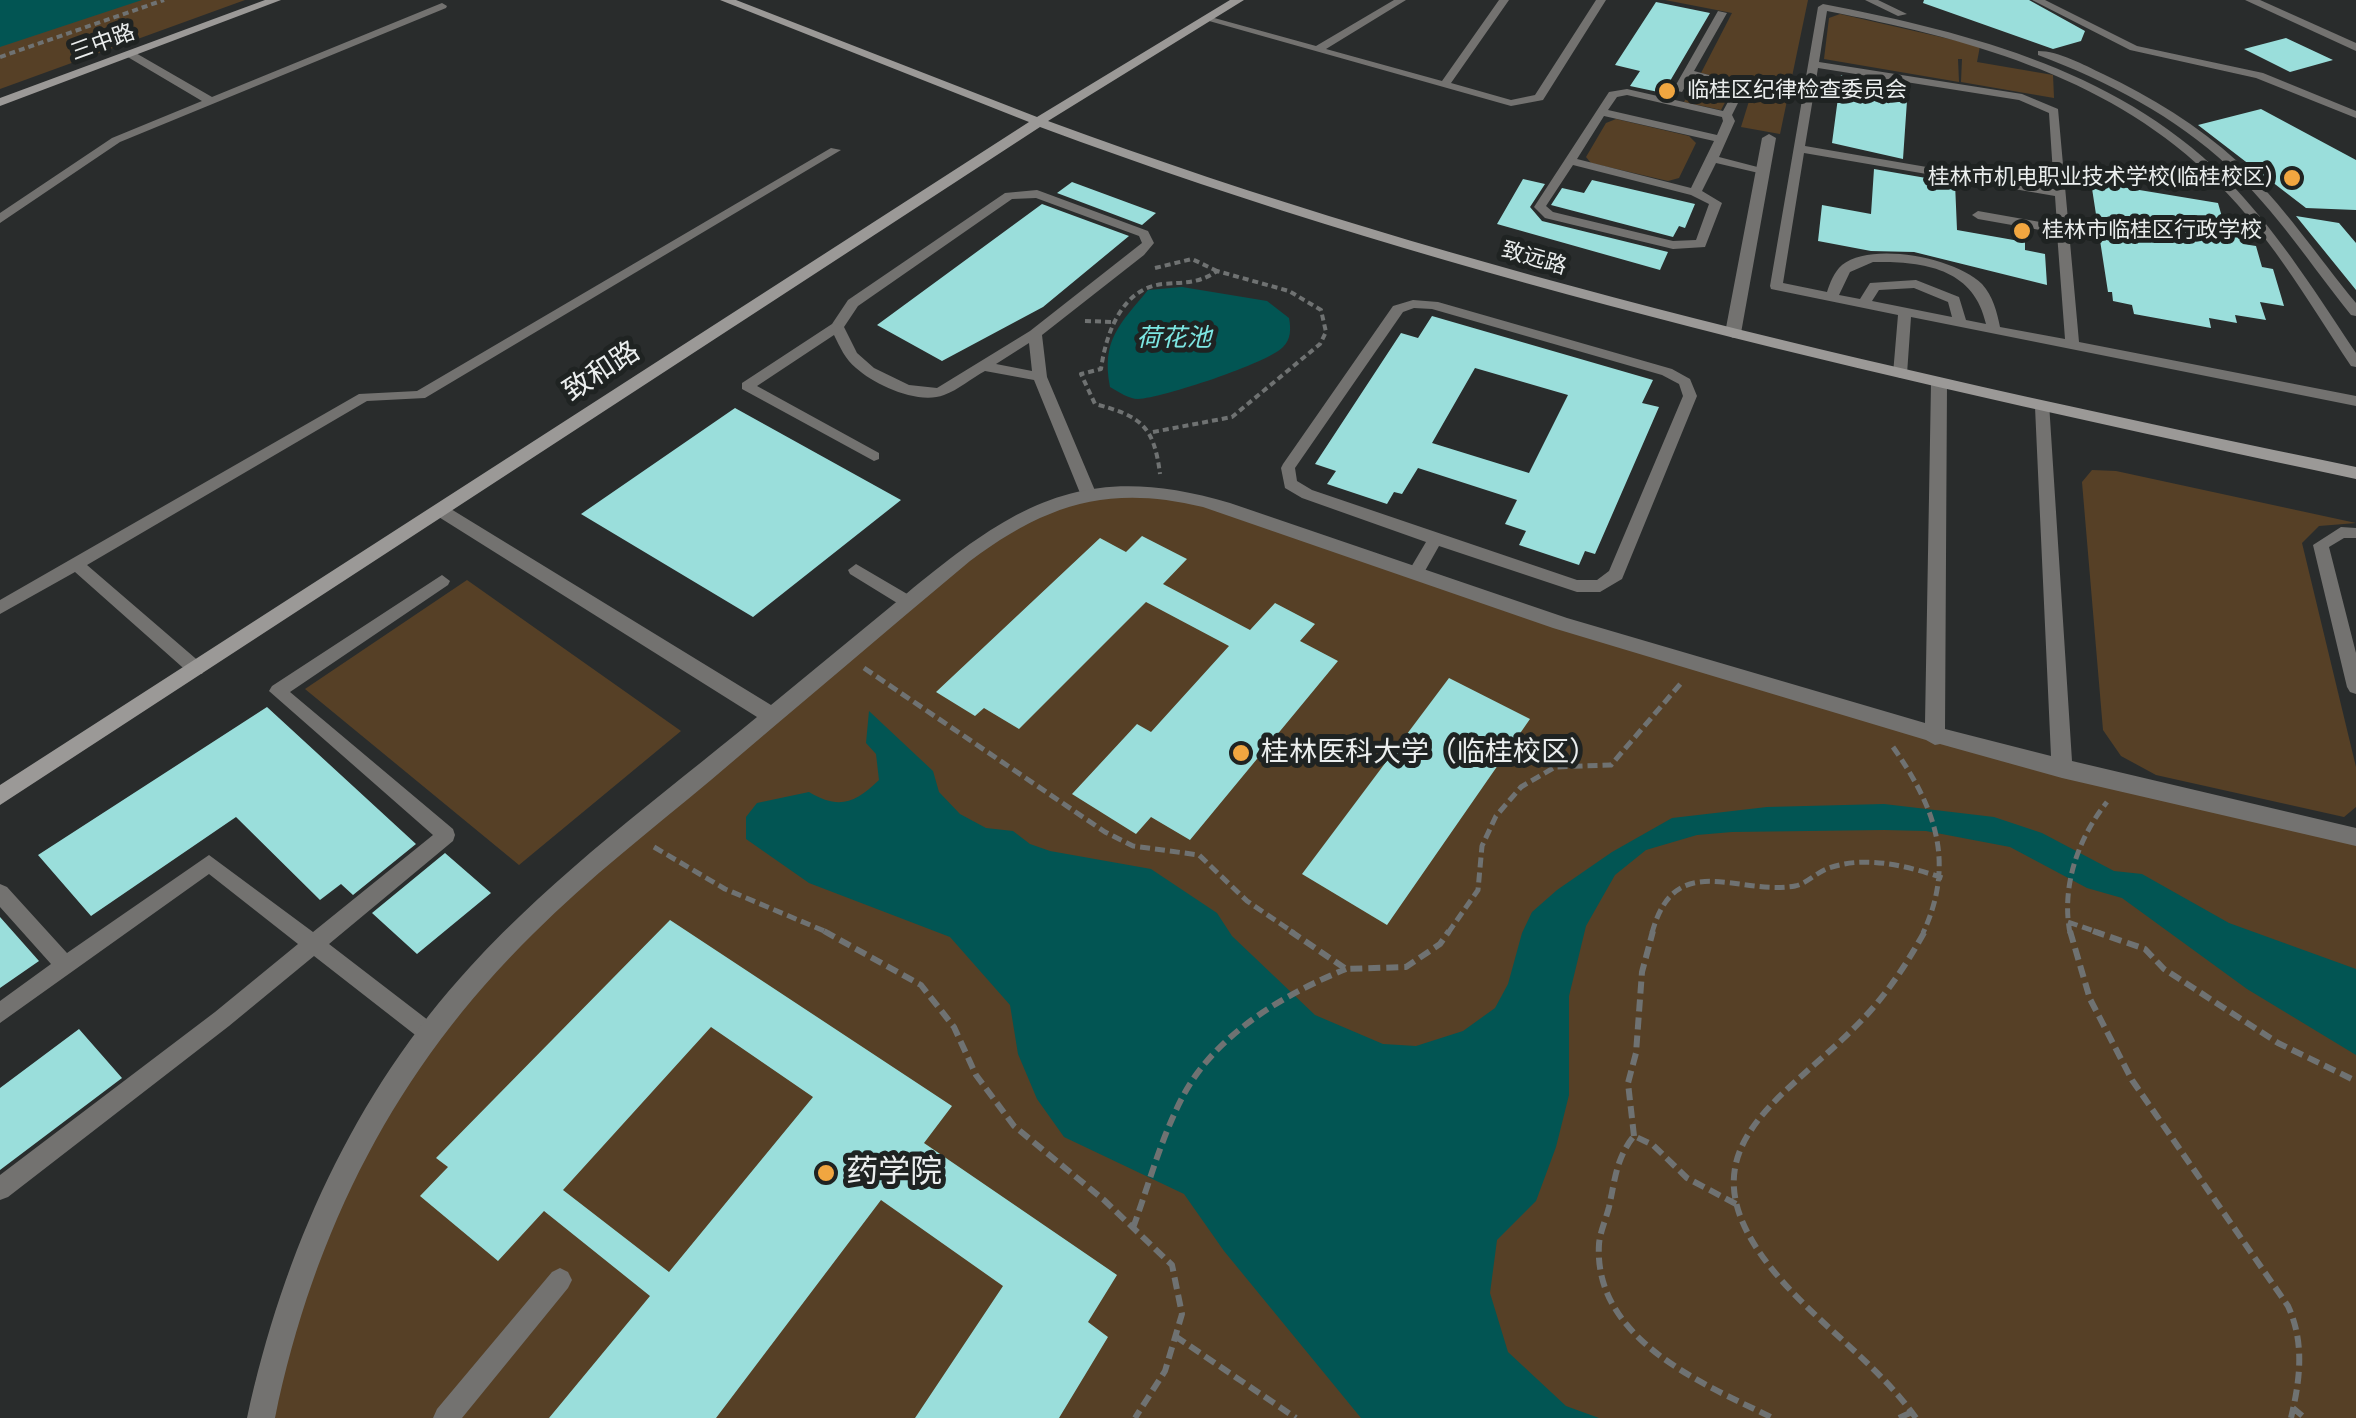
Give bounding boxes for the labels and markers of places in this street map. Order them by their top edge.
place label: 临桂区纪律检查委员会 [1687,78,1907,104]
marker: 临桂区纪律检查委员会 [1656,80,1678,102]
place label: 桂林市机电职业技术学校(临桂校区) [1928,165,2272,191]
marker: 桂林市机电职业技术学校(临桂校区) [2281,167,2303,189]
place label: 桂林市临桂区行政学校 [2042,218,2262,244]
marker: 桂林市临桂区行政学校 [2011,220,2033,242]
place label: 桂林医科大学（临桂校区） [1261,736,1597,770]
marker: 桂林医科大学（临桂校区） [1230,742,1252,764]
place label: 药学院 [846,1154,942,1192]
marker: 药学院 [815,1162,837,1184]

